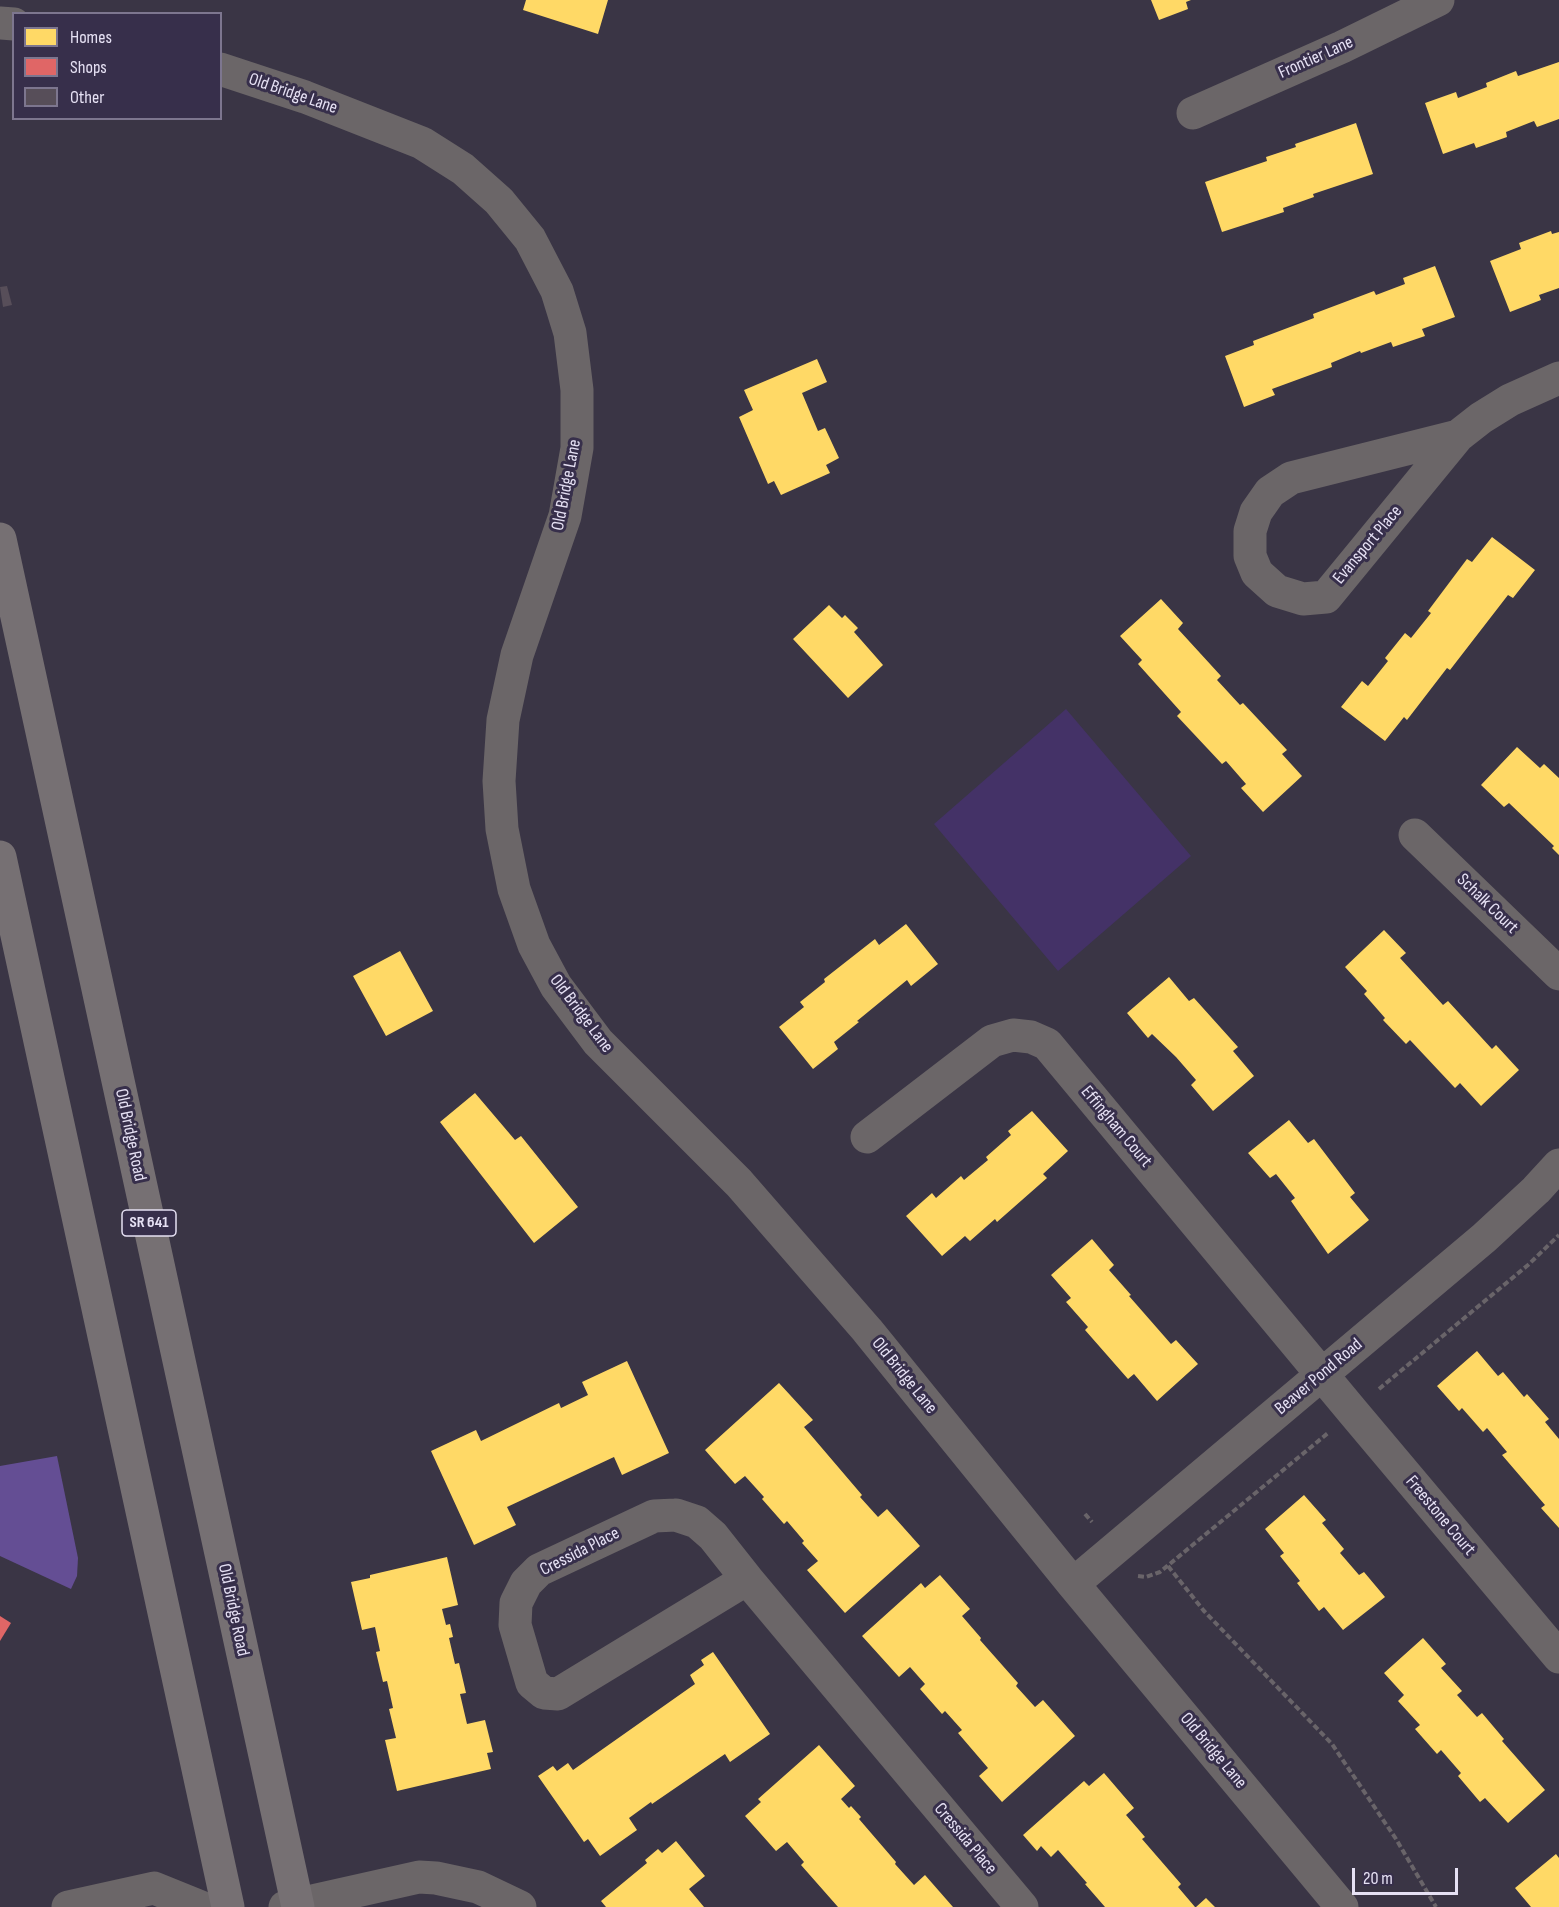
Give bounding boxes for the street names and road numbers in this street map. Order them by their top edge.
street label: Frontier Lane [1275,32,1357,84]
street label: Old Bridge Lane [246,69,340,119]
street label: Old Bridge Lane [548,438,586,532]
street label: Evansport Place [1329,501,1407,589]
street label: Schalk Court [1452,869,1522,939]
street label: Old Bridge Lane [545,971,617,1057]
street label: Effingham Court [1076,1082,1156,1172]
street label: Old Bridge Road [110,1087,150,1183]
road number: SR 641 [122,1210,176,1236]
street label: Old Bridge Lane [867,1333,941,1419]
street label: Beaver Pond Road [1271,1334,1367,1420]
street label: Freestone Court [1400,1472,1480,1560]
street label: Cressida Place [537,1523,623,1581]
street label: Old Bridge Road [213,1562,253,1658]
street label: Old Bridge Lane [1175,1709,1251,1793]
street label: Cressida Place [929,1799,1001,1879]

